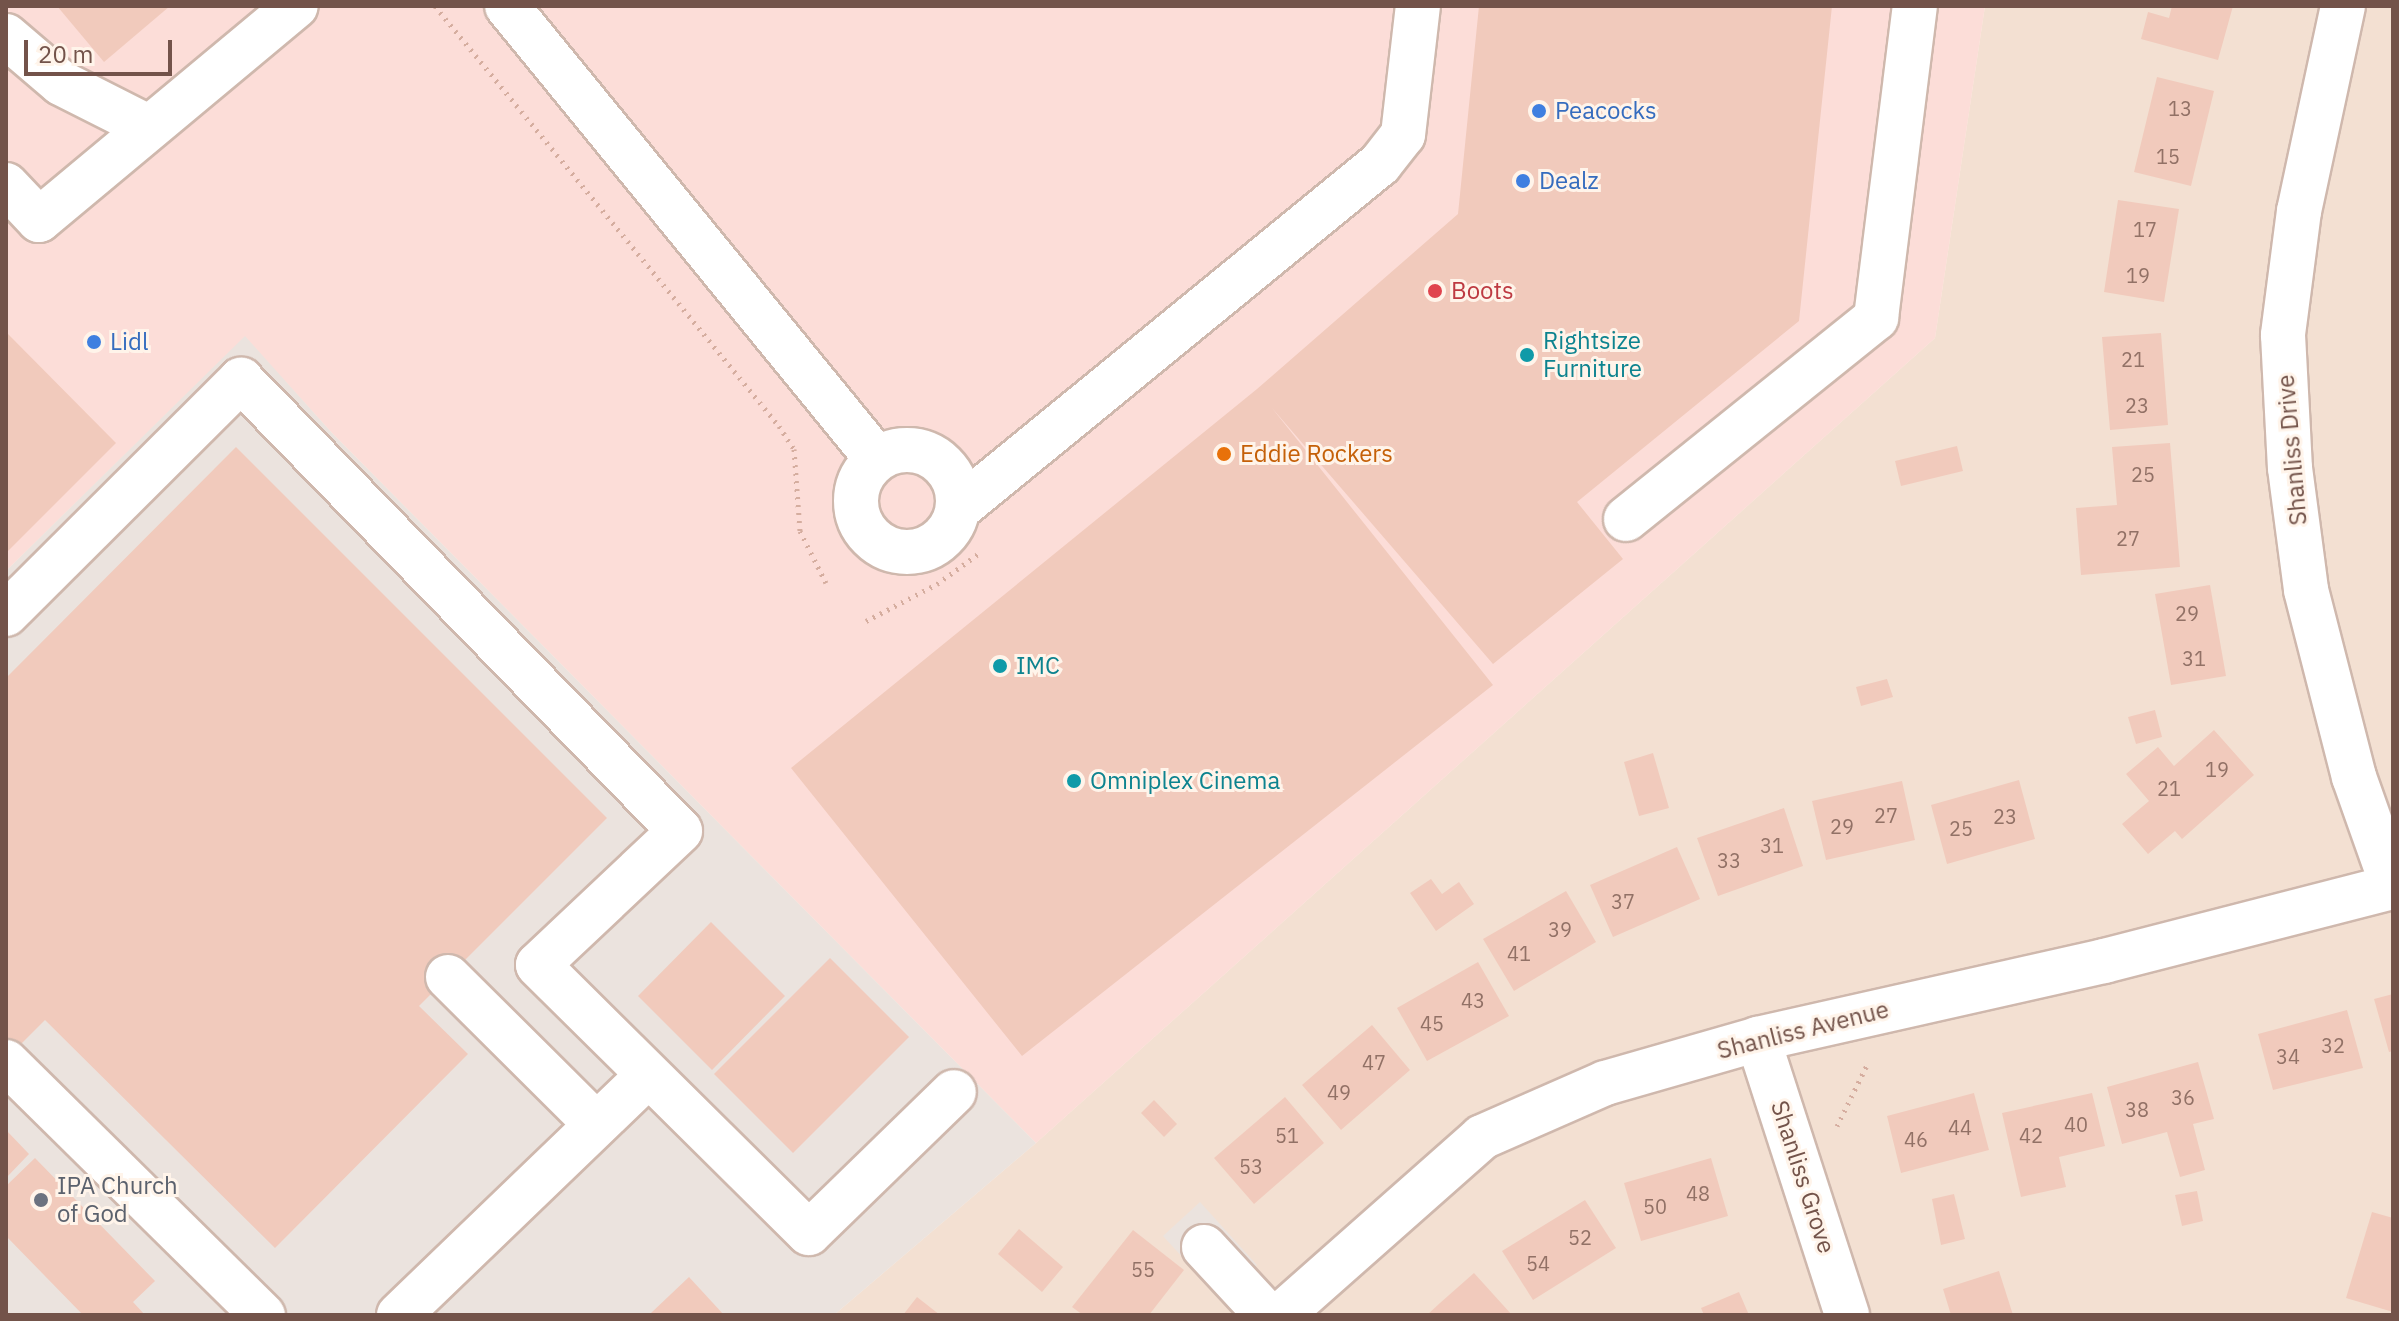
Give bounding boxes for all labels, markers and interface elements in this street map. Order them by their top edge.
scale bar [28,24,176,74]
text: 20 m [38,38,93,70]
house number: 13 [2168,96,2192,120]
place label: Peacocks [1555,97,1657,125]
marker: Peacocks [1530,102,1548,120]
house number: 15 [2156,144,2180,168]
place label: Dealz [1539,167,1599,195]
marker: Dealz [1514,172,1532,190]
house number: 17 [2133,217,2157,241]
house number: 19 [2126,263,2150,287]
place label: Boots [1451,277,1514,305]
marker: Boots [1426,282,1444,300]
place label: Rightsize Furniture [1543,327,1642,383]
place label: Lidl [110,328,148,356]
marker: Lidl [85,333,103,351]
marker: Rightsize Furniture [1518,346,1536,364]
house number: 21 [2121,347,2145,371]
street label: Shanliss Drive [2271,373,2313,527]
house number: 23 [2125,393,2149,417]
place label: Eddie Rockers [1240,440,1393,468]
marker: Eddie Rockers [1215,445,1233,463]
house number: 25 [2131,462,2155,486]
house number: 27 [2116,526,2140,550]
house number: 29 [2175,601,2199,625]
house number: 31 [2182,646,2206,670]
place label: IMC [1016,652,1060,680]
marker: IMC [991,657,1009,675]
house number: 19 [2205,757,2229,781]
place label: Omniplex Cinema [1090,767,1280,795]
marker: Omniplex Cinema [1065,772,1083,790]
house number: 21 [2157,776,2181,800]
house number: 27 [1874,803,1898,827]
house number: 23 [1993,804,2017,828]
house number: 29 [1830,814,1854,838]
house number: 25 [1949,816,1973,840]
house number: 31 [1760,833,1784,857]
house number: 33 [1717,848,1741,872]
house number: 37 [1611,889,1635,913]
house number: 39 [1548,917,1572,941]
house number: 41 [1507,941,1531,965]
house number: 43 [1461,988,1485,1012]
street label: Shanliss Avenue [1714,995,1892,1065]
house number: 45 [1420,1011,1444,1035]
house number: 32 [2321,1033,2345,1057]
house number: 34 [2276,1044,2300,1068]
house number: 47 [1362,1050,1386,1074]
house number: 49 [1327,1080,1351,1104]
house number: 36 [2171,1085,2195,1109]
street label: Shanliss Grove [1765,1097,1841,1257]
house number: 38 [2125,1097,2149,1121]
house number: 40 [2064,1112,2088,1136]
house number: 44 [1948,1115,1972,1139]
house number: 51 [1275,1123,1299,1147]
house number: 42 [2019,1123,2043,1147]
house number: 46 [1904,1127,1928,1151]
house number: 53 [1239,1154,1263,1178]
place label: IPA Church of God [57,1172,178,1228]
house number: 48 [1686,1181,1710,1205]
marker: IPA Church of God [32,1191,50,1209]
house number: 50 [1643,1194,1667,1218]
house number: 52 [1568,1225,1592,1249]
house number: 54 [1526,1251,1550,1275]
house number: 55 [1131,1257,1155,1281]

